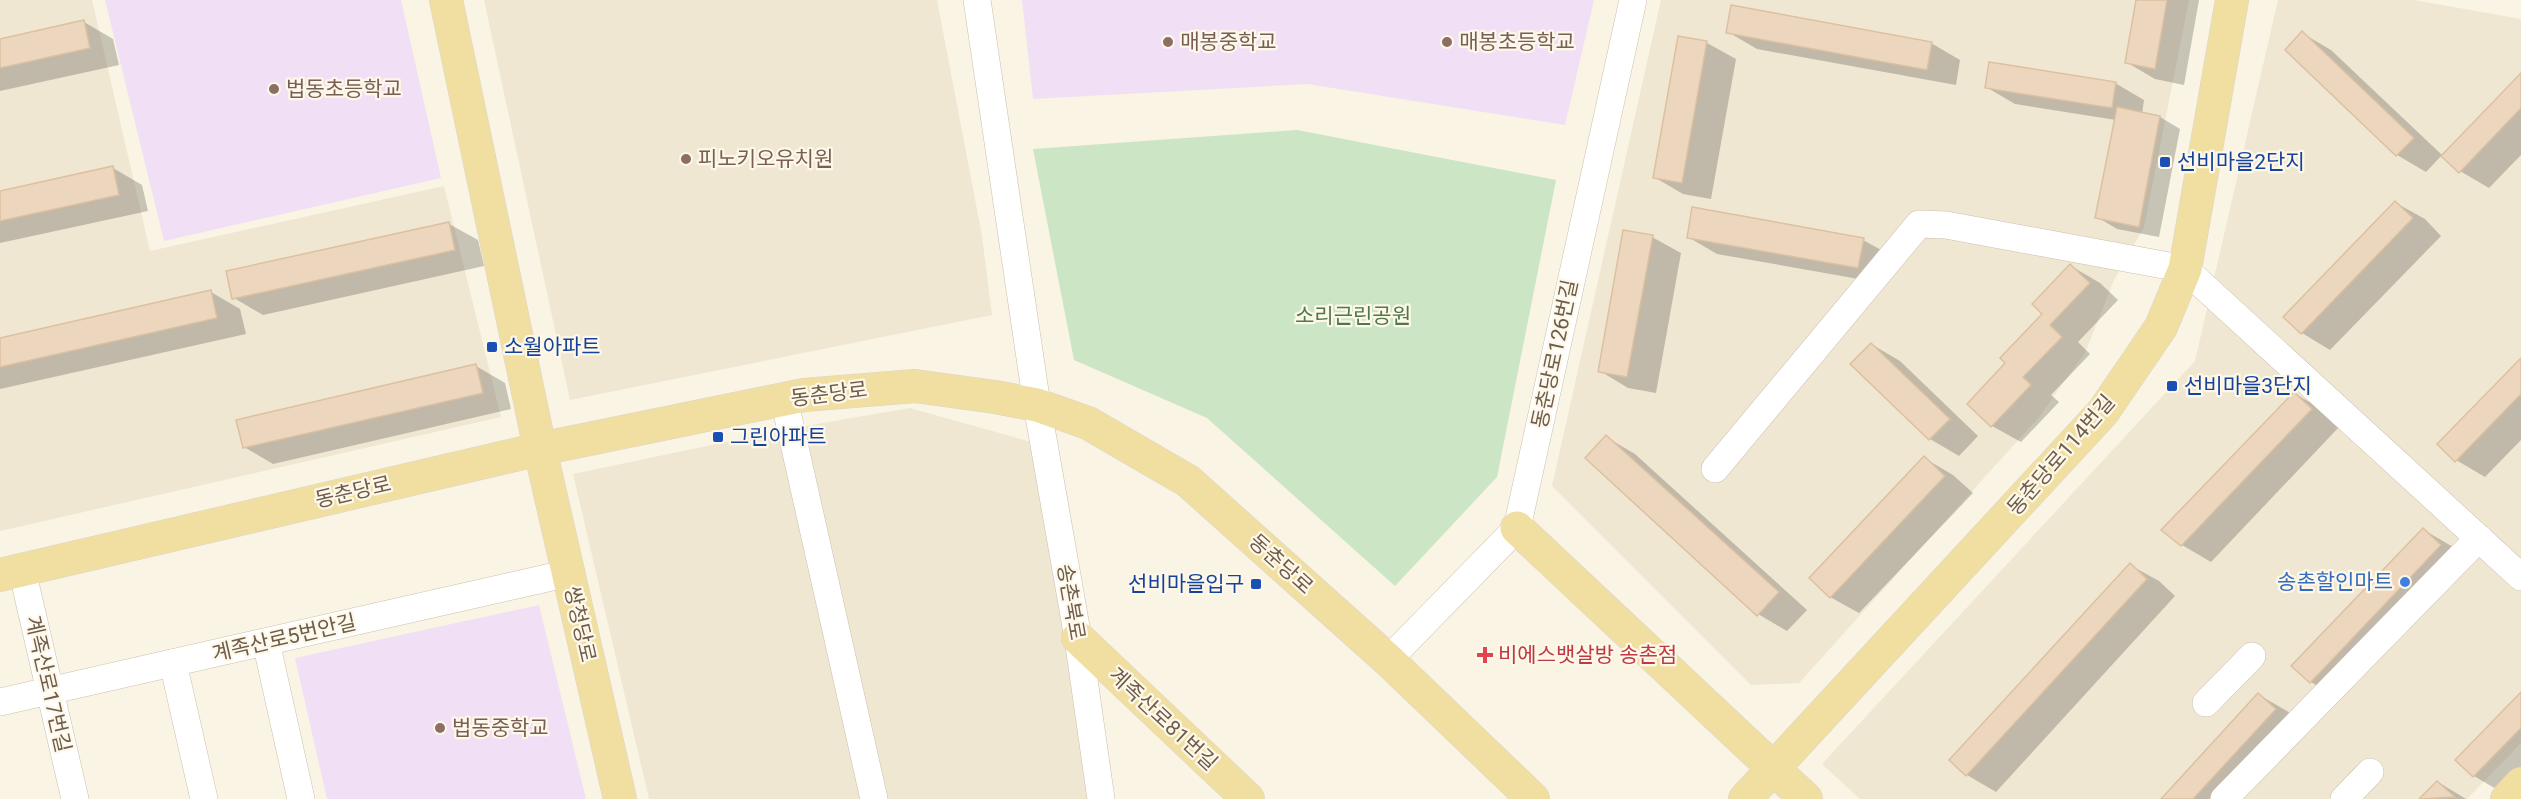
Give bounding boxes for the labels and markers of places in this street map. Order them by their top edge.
place label: 매봉중학교 [1180,30,1277,54]
place label: 매봉초등학교 [1459,30,1575,54]
marker: 매봉중학교 [1161,35,1175,49]
marker: 매봉초등학교 [1440,35,1454,49]
place label: 법동초등학교 [286,77,402,101]
marker: 법동초등학교 [267,82,281,96]
place label: 피노키오유치원 [698,147,833,171]
place label: 선비마을2단지 [2177,150,2305,174]
marker: 피노키오유치원 [679,152,693,166]
marker: 선비마을2단지 [2158,155,2172,169]
place label: 소월아파트 [504,335,601,359]
marker: 소월아파트 [485,340,499,354]
place label: 선비마을3단지 [2184,374,2312,398]
marker: 선비마을3단지 [2165,379,2179,393]
place label: 그린아파트 [730,425,827,449]
marker: 그린아파트 [711,430,725,444]
place label: 송촌할인마트 [2277,570,2393,594]
place label: 선비마을입구 [1128,572,1244,596]
marker: 송촌할인마트 [2398,575,2412,589]
marker: 선비마을입구 [1249,577,1263,591]
place label: 비에스뱃살방 송촌점 [1498,643,1677,667]
marker: 비에스뱃살방 송촌점 [1476,646,1494,664]
place label: 법동중학교 [452,716,549,740]
marker: 법동중학교 [433,721,447,735]

